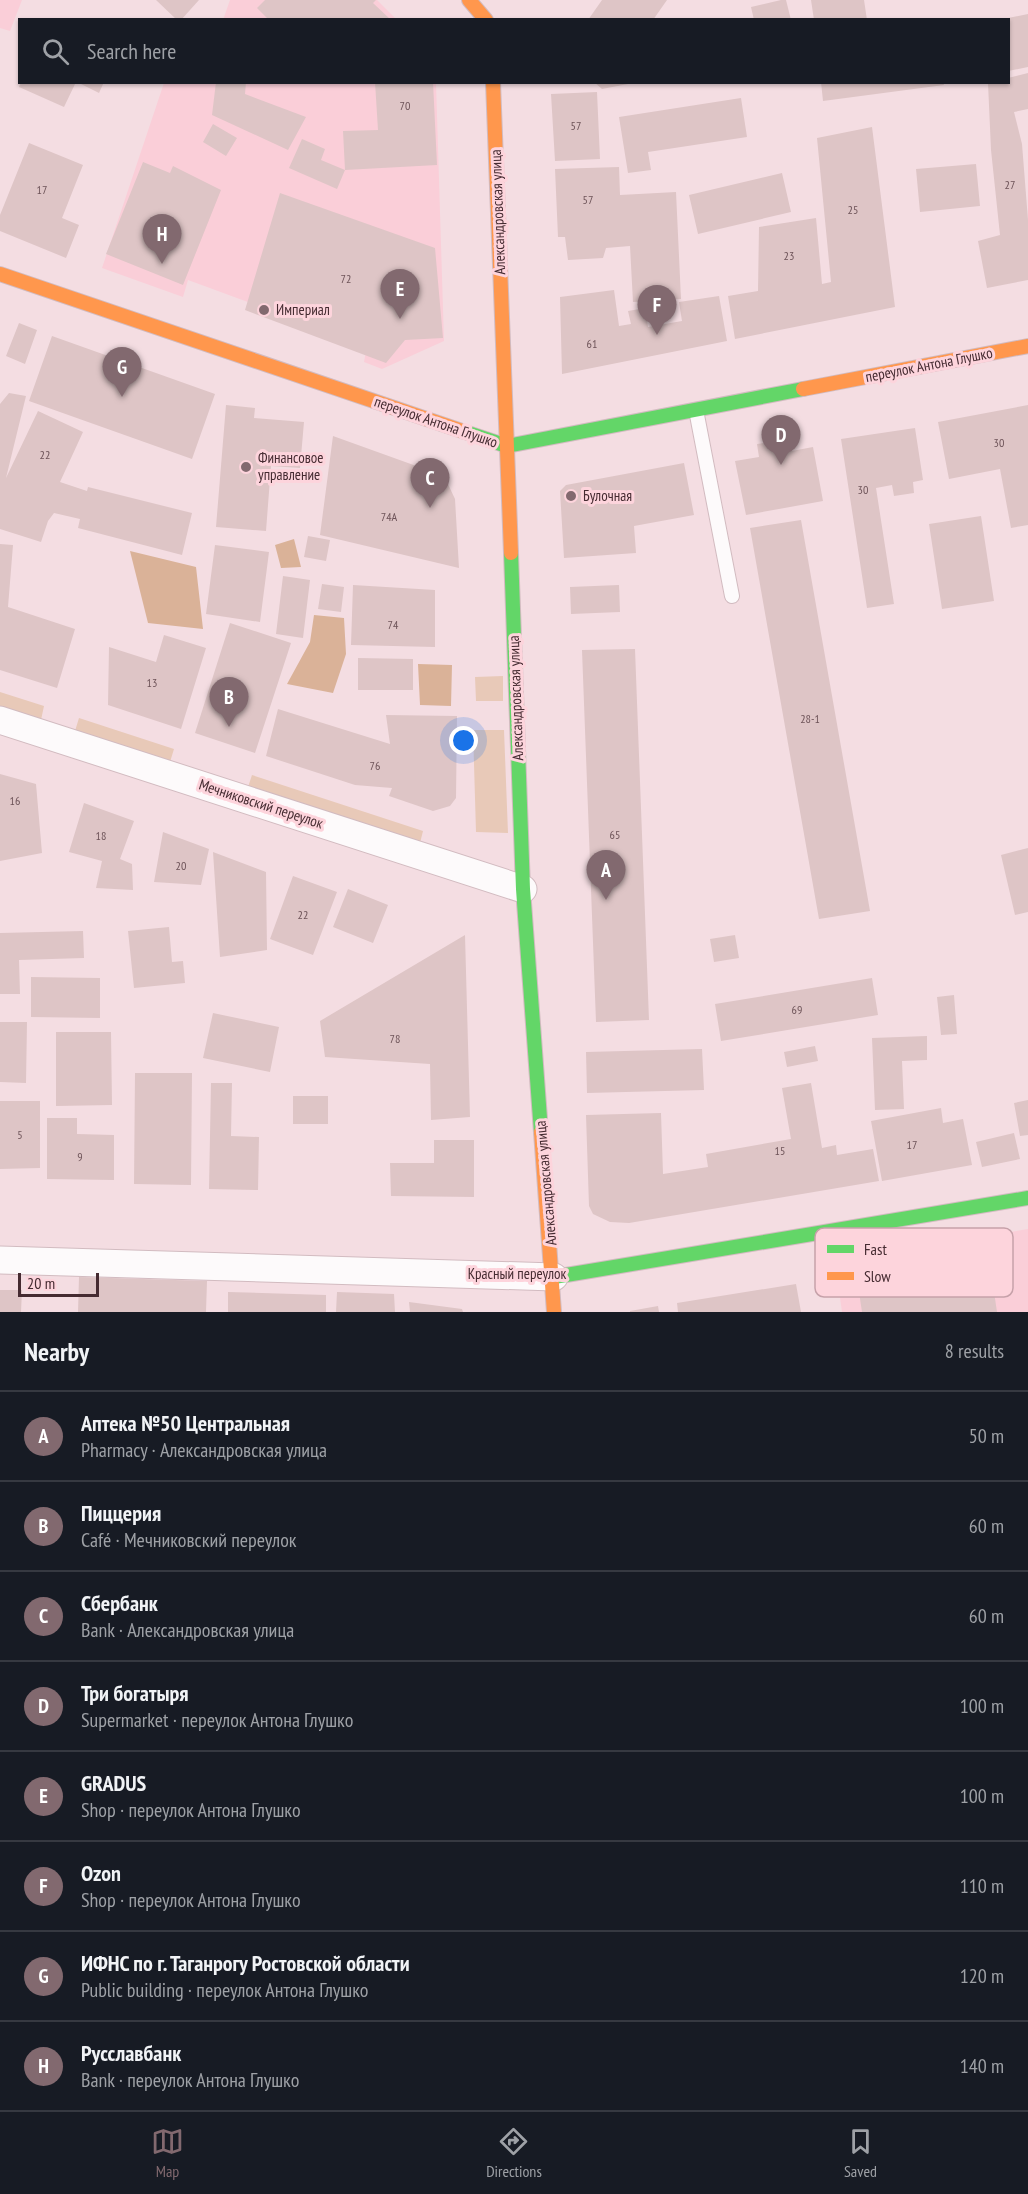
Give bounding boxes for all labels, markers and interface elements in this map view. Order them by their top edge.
search box [18,18,1010,84]
icon: search [39,35,72,68]
text: Search here [87,37,176,65]
house number: 70 [400,98,410,113]
house number: 57 [571,118,581,133]
street label: Александровская улица [486,149,509,275]
house number: 27 [1005,177,1015,192]
house number: 17 [37,182,47,197]
house number: 57 [583,192,593,207]
house number: 25 [848,202,858,217]
pin: H [142,214,182,264]
house number: 23 [784,248,794,263]
pin: E [380,270,420,319]
house number: 72 [341,271,351,286]
pin: F [638,286,676,335]
place label: Империал [276,300,330,319]
marker: Империал [257,303,271,317]
house number: 61 [587,336,597,351]
street label: переулок Антона Глушко [864,343,994,386]
pin: G [102,348,142,397]
street label: переулок Антона Глушко [372,392,500,452]
pin: D [762,416,800,465]
house number: 30 [994,435,1004,450]
house number: 22 [40,447,50,462]
place label: Финансовое управление [258,448,323,484]
pin: C [410,458,450,508]
marker: Финансовое управление [239,460,253,474]
house number: 30 [858,482,868,497]
place label: Булочная [583,486,632,505]
marker: Булочная [564,489,578,503]
house number: 74А [381,509,398,524]
house number: 74 [388,617,399,632]
street label: Александровская улица [504,635,527,761]
house number: 13 [147,675,157,690]
pin: B [210,678,248,727]
house number: 28-1 [800,711,820,726]
your location [449,726,478,755]
house number: 76 [370,758,380,773]
street label: Мечниковский переулок [197,774,326,833]
house number: 16 [10,793,20,808]
house number: 65 [610,827,620,842]
house number: 18 [96,828,106,843]
pin: A [586,850,626,900]
house number: 20 [176,858,186,873]
house number: 22 [298,907,308,922]
house number: 69 [792,1002,802,1017]
house number: 78 [390,1031,400,1046]
street label: Александровская улица [531,1120,560,1246]
house number: 5 [17,1127,23,1142]
house number: 17 [907,1137,917,1152]
house number: 15 [775,1143,785,1158]
house number: 9 [77,1149,83,1164]
legend [815,1228,1013,1297]
text: Fast [864,1239,887,1259]
street label: Красный переулок [468,1264,566,1283]
text: Slow [864,1266,891,1286]
scale bar [18,1270,99,1298]
text: 20 m [27,1273,55,1293]
text: Nearby [24,1335,89,1368]
text: 8 results [945,1338,1004,1364]
text: Аптека №50 Центральная [81,1409,290,1437]
text: A [38,1423,49,1449]
text: 50 m [969,1423,1004,1449]
text: Pharmacy · Александровская улица [81,1437,327,1463]
text: Пиццерия [81,1499,161,1527]
text: B [39,1513,48,1539]
text: 60 m [969,1513,1004,1539]
text: Café · Мечниковский переулок [81,1527,297,1553]
text: Сбербанк [81,1589,158,1617]
text: C [39,1603,48,1629]
text: 60 m [969,1603,1004,1629]
text: Bank · Александровская улица [81,1617,294,1643]
text: Три богатыря [81,1679,189,1707]
text: D [38,1693,49,1719]
text: 100 m [960,1693,1004,1719]
text: Supermarket · переулок Антона Глушко [81,1707,353,1733]
text: GRADUS [81,1769,146,1797]
text: E [39,1783,48,1809]
text: 100 m [960,1783,1004,1809]
text: Shop · переулок Антона Глушко [81,1797,301,1823]
text: Ozon [81,1859,121,1887]
text: F [39,1873,48,1899]
text: 110 m [960,1873,1004,1899]
text: Shop · переулок Антона Глушко [81,1887,301,1913]
text: ИФНС по г. Таганрогу Ростовской области [81,1949,410,1977]
text: G [38,1963,49,1989]
text: 120 m [960,1963,1004,1989]
text: Public building · переулок Антона Глушко [81,1977,368,2003]
text: Русславбанк [81,2039,181,2067]
text: H [38,2053,49,2079]
text: 140 m [960,2053,1004,2079]
text: Bank · переулок Антона Глушко [81,2067,299,2093]
tab: Map [151,2125,184,2181]
tab: Directions [486,2125,542,2181]
tab: Saved [844,2125,877,2181]

